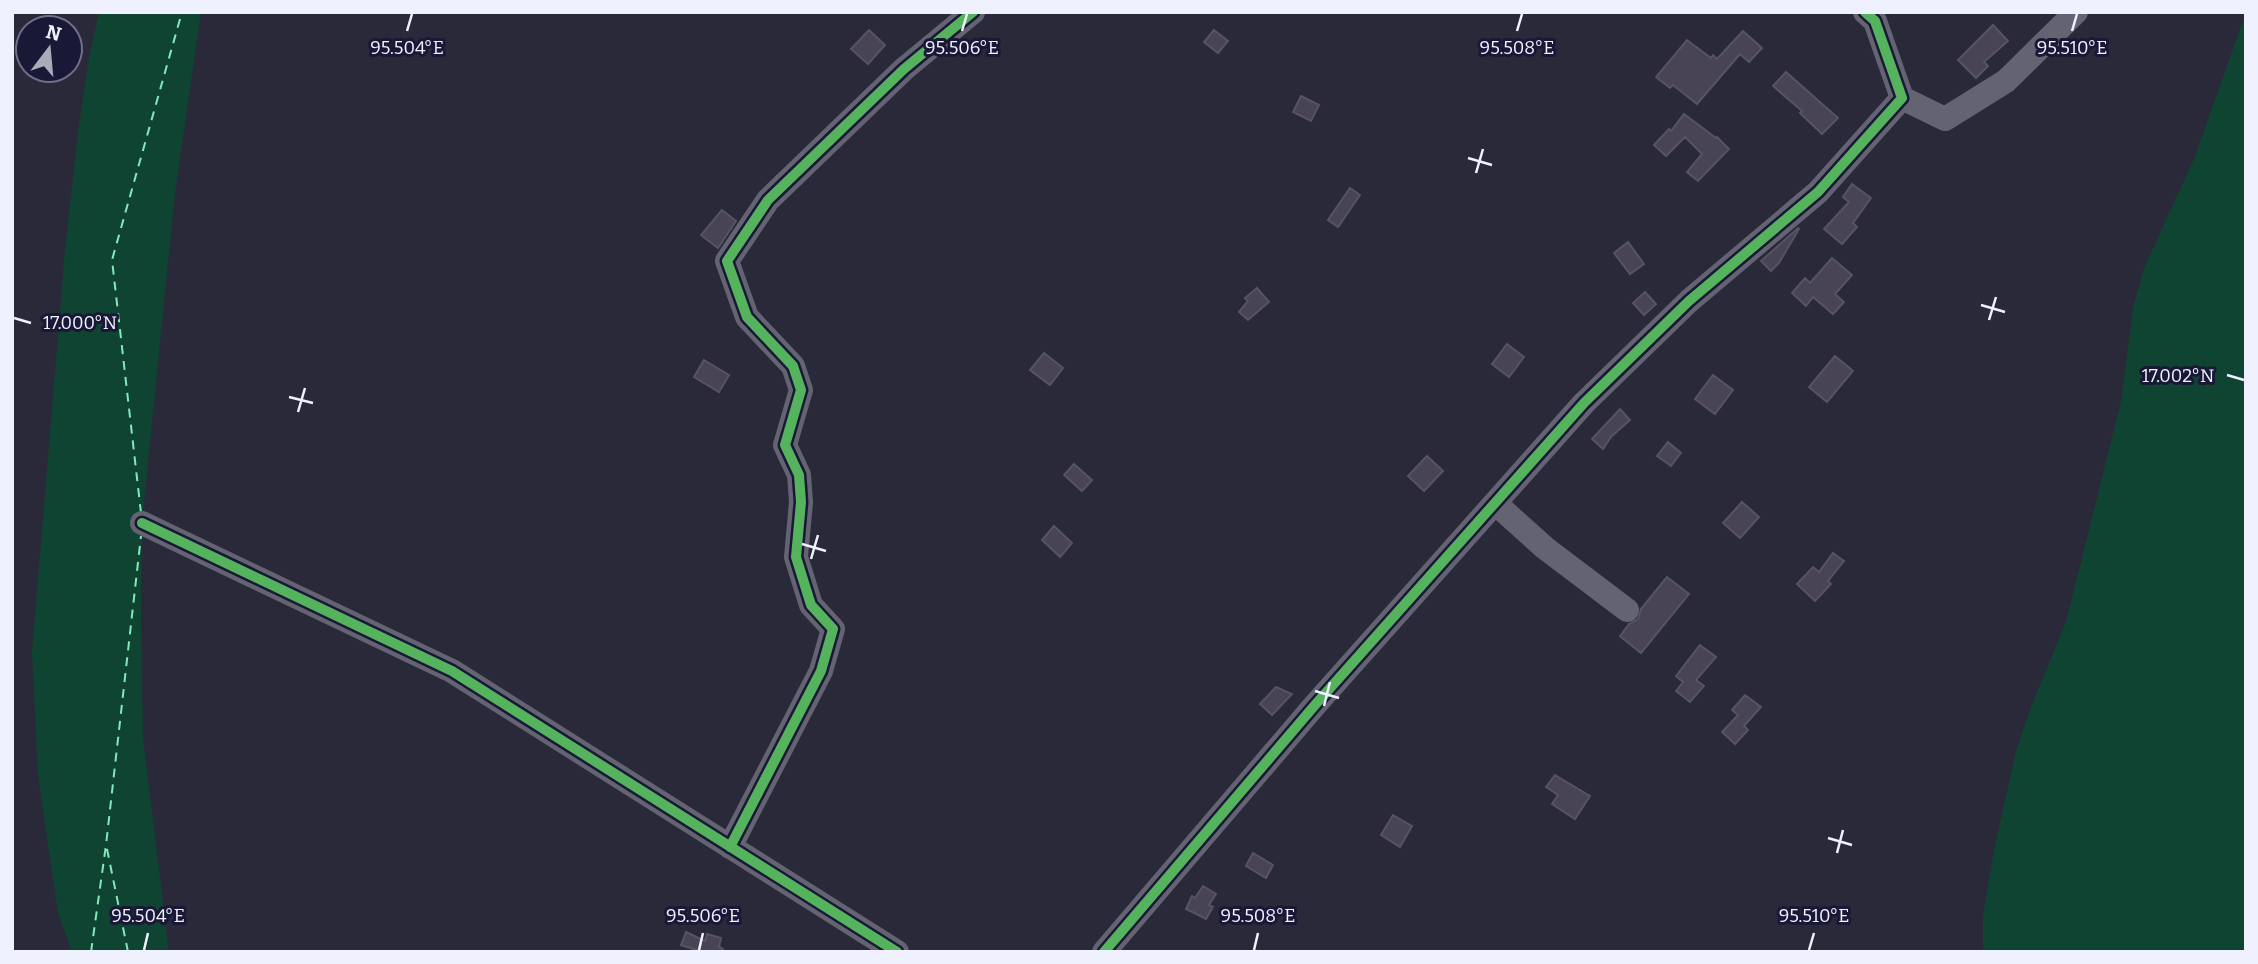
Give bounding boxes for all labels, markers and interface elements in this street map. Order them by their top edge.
north arrow [14,14,84,84]
text: N [43,20,64,46]
text: 95.504°E [370,37,444,59]
text: 95.506°E [925,37,999,59]
text: 95.508°E [1480,37,1554,59]
text: 95.510°E [2037,37,2107,59]
text: 17.000°N [43,312,117,334]
text: 17.002°N [2142,365,2214,387]
text: 95.504°E [111,905,185,927]
text: 95.506°E [666,905,740,927]
text: 95.508°E [1221,905,1295,927]
text: 95.510°E [1779,905,1849,927]

